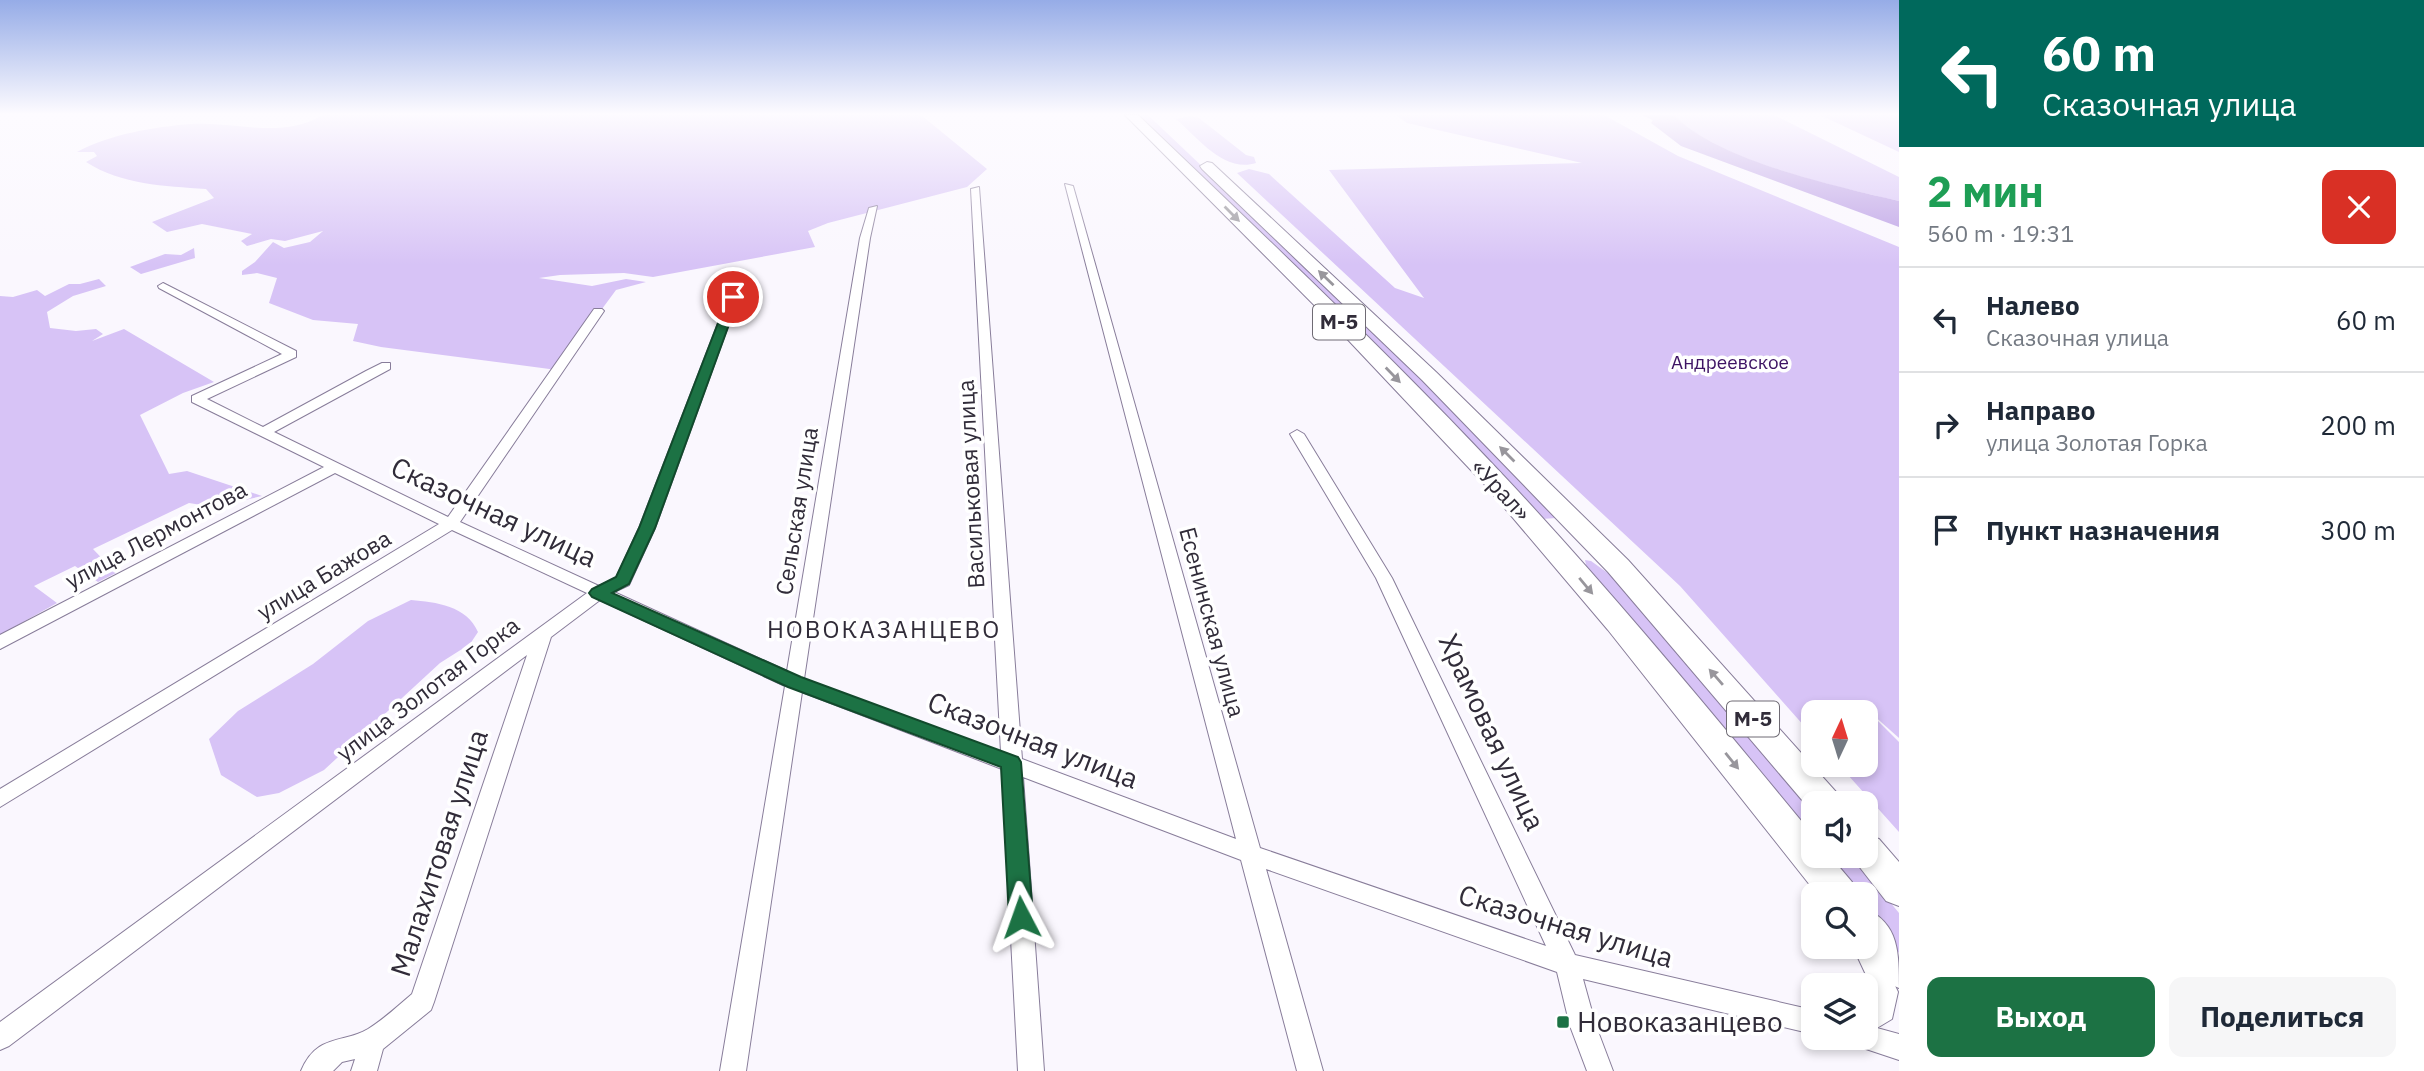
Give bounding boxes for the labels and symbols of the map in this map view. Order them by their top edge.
one-way arrow [1223,206,1240,223]
pin [703,267,763,327]
one-way arrow [1318,270,1335,286]
road number: М-5 [1313,304,1365,340]
park label: Андреевское [1671,350,1789,374]
one-way arrow [1384,366,1400,383]
street label: Васильковая улица [950,379,990,589]
street label: Сельская улица [768,425,824,597]
one-way arrow [1499,446,1516,462]
street label: Сказочная улица [385,448,603,575]
street label: «Урал» [1465,452,1538,527]
street label: улица Лермонтова [59,474,252,595]
street label: улица Бажова [251,522,396,626]
street label: Есенинская улица [1173,523,1253,720]
one-way arrow [1578,577,1594,595]
street label: улица Золотая Горка [330,609,525,767]
district label: НОВОКАЗАНЦЕВО [767,613,1001,645]
street label: Храмовая улица [1431,627,1554,836]
one-way arrow [1709,669,1724,686]
street label: Сказочная улица [923,682,1144,797]
north arrow [1801,700,1878,777]
road number: М-5 [1727,702,1779,736]
street label: Малахитовая улица [381,725,496,981]
one-way arrow [1725,751,1740,769]
street label: Сказочная улица [1454,875,1678,976]
position arrow [984,880,1058,954]
place label: Новоказанцево [1577,1003,1783,1040]
marker: Новоказанцево [1555,1014,1571,1030]

